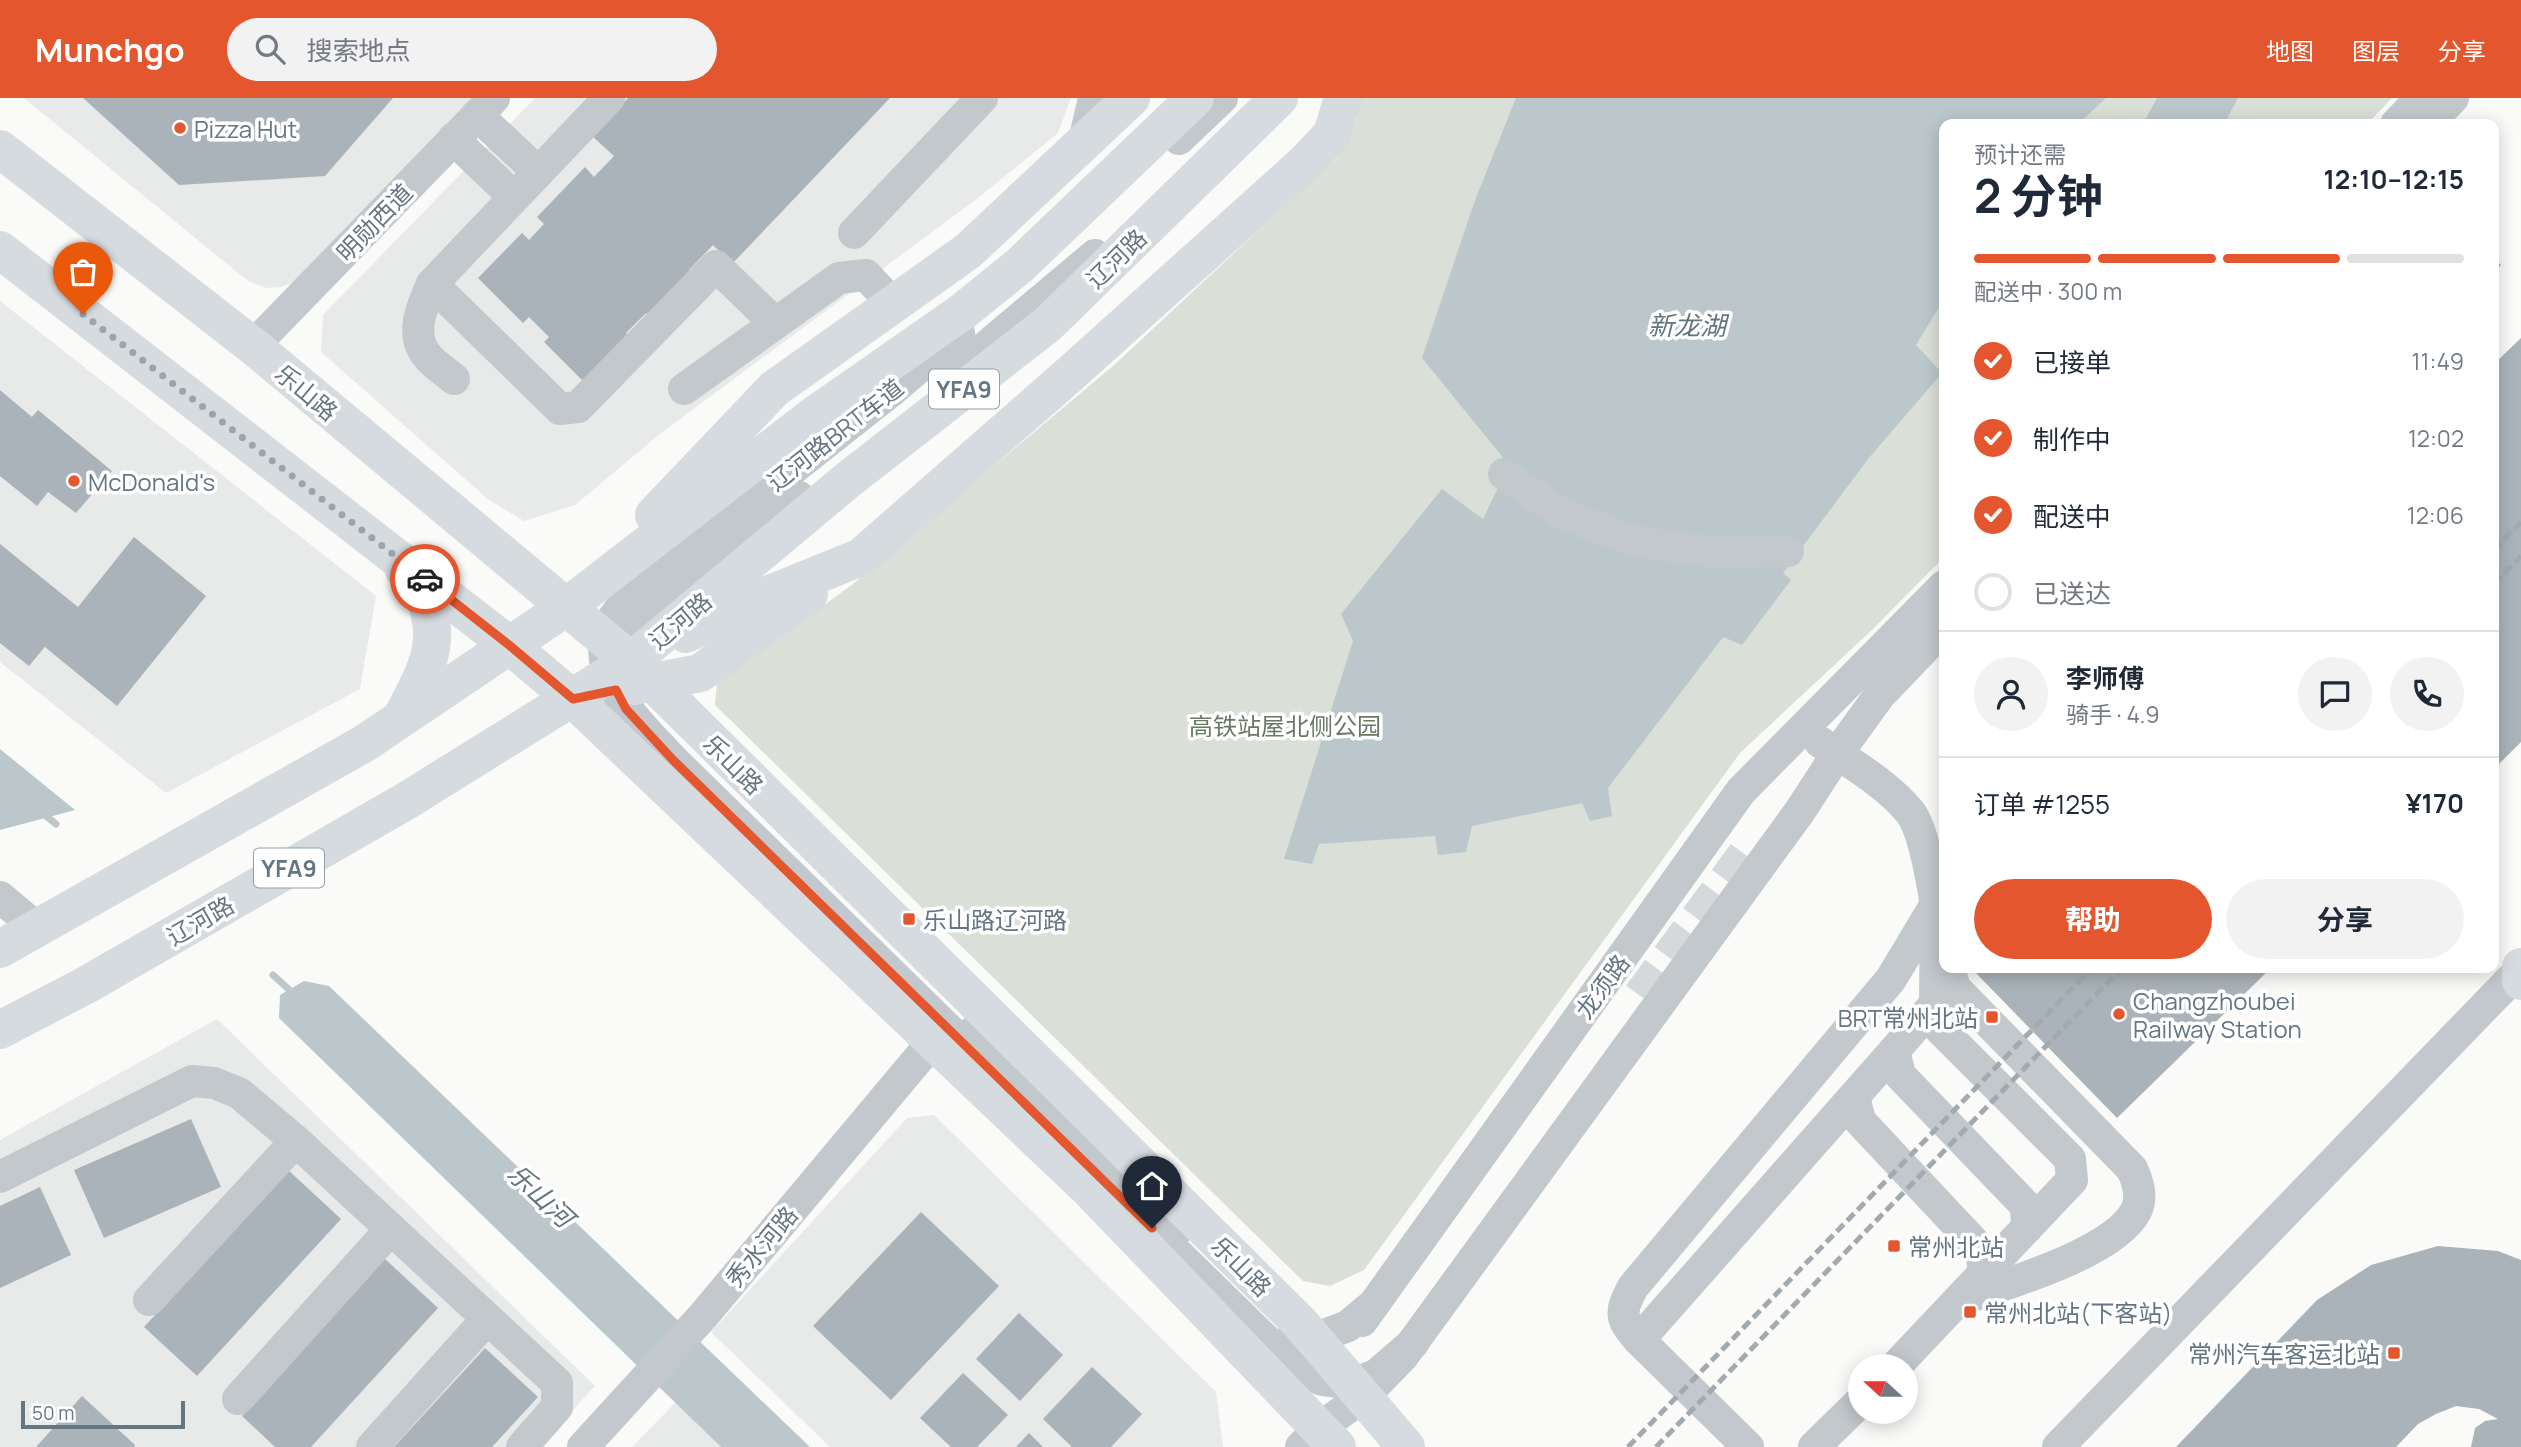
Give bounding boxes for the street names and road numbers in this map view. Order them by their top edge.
street label: 明勋西道 [329,176,419,268]
street label: 辽河路 [1079,221,1153,295]
street label: 乐山路 [269,356,345,428]
street label: 辽河路BRT车道 [760,370,910,498]
road number: YFA9 [929,370,999,408]
street label: 辽河路 [642,584,718,656]
street label: 乐山路 [697,727,771,801]
road number: YFA9 [254,848,324,888]
street label: 辽河路 [161,888,239,952]
street label: 龙须路 [1567,947,1637,1025]
street label: 秀水河路 [718,1199,804,1293]
street label: 乐山路 [1205,1229,1279,1303]

